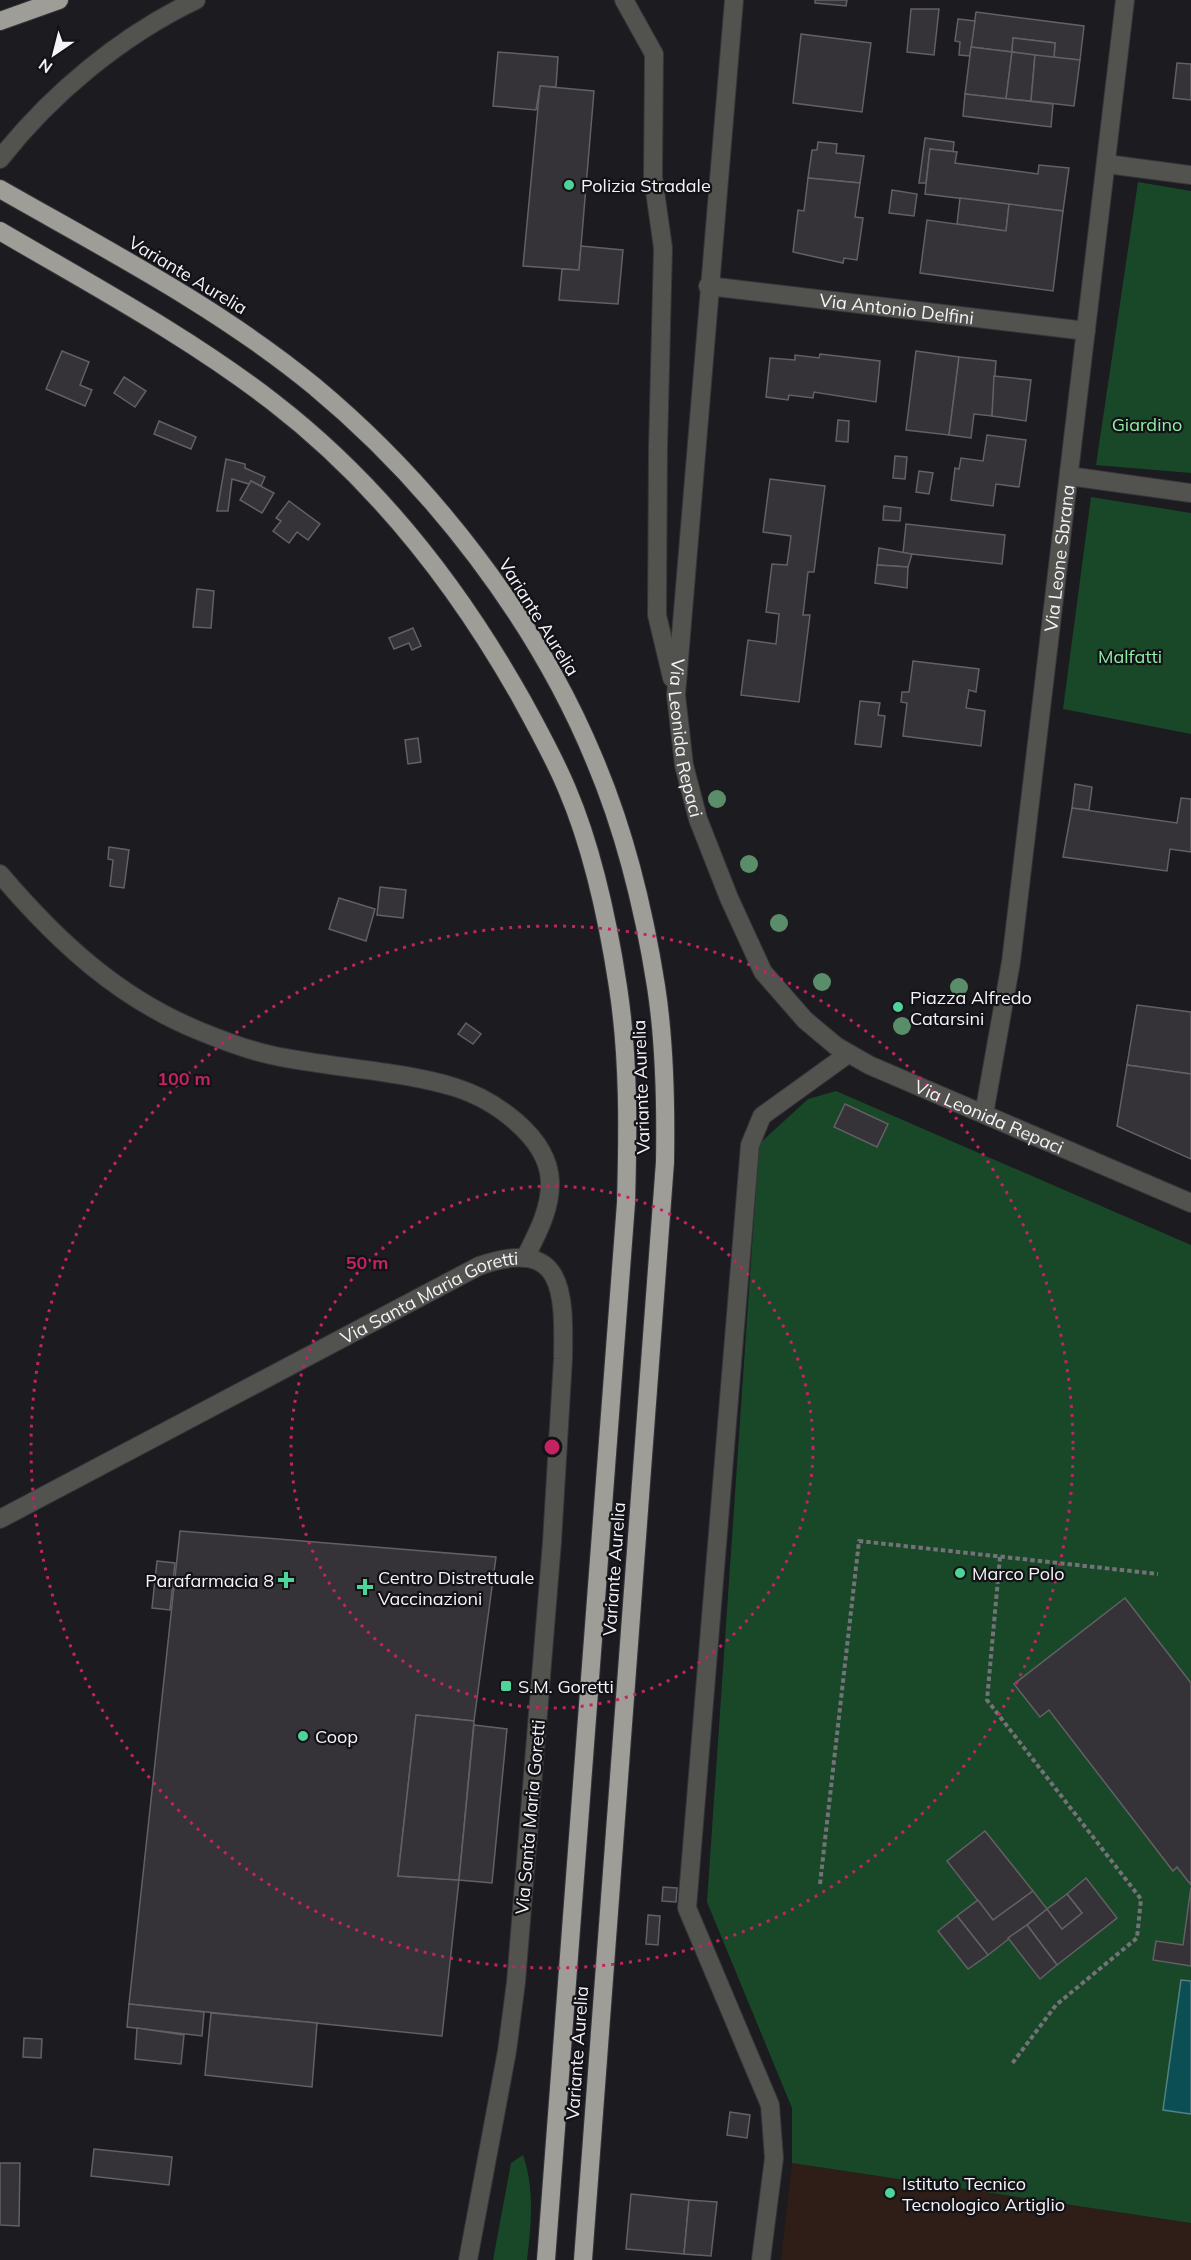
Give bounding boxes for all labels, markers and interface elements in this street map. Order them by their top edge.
north arrow [24,24,84,84]
text: N [35,55,56,78]
place label: Polizia Stradale [581,174,711,197]
marker: Polizia Stradale [562,178,576,192]
street label: Variante Aurelia [124,231,252,319]
street label: Via Antonio Delfini [818,288,975,329]
park label: Giardino [1112,413,1182,436]
street label: Via Leone Sbrana [1039,483,1079,633]
street label: Variante Aurelia [494,554,584,680]
park label: Malfatti [1098,645,1162,668]
street label: Via Leonida Repaci [664,658,709,819]
place label: Piazza Alfredo Catarsini [910,986,1032,1030]
marker: Piazza Alfredo Catarsini [891,1000,905,1014]
street label: Variante Aurelia [627,1019,655,1155]
text: 100 m [157,1067,211,1090]
street label: Via Leonida Repaci [911,1074,1067,1159]
street label: Via Santa Maria Goretti [336,1246,519,1349]
text: 50 m [346,1251,388,1274]
centre of rings [542,1437,562,1457]
street label: Variante Aurelia [598,1501,630,1637]
place label: Marco Polo [972,1562,1065,1585]
place label: Centro Distrettuale Vaccinazioni [378,1566,534,1610]
marker: Marco Polo [953,1566,967,1580]
place label: Parafarmacia 8 [145,1569,274,1592]
marker: Parafarmacia 8 [279,1573,293,1587]
marker: Centro Distrettuale Vaccinazioni [356,1578,374,1596]
place label: S.M. Goretti [518,1675,614,1698]
marker: S.M. Goretti [499,1679,513,1693]
street label: Via Santa Maria Goretti [510,1719,550,1915]
place label: Coop [315,1725,358,1748]
marker: Coop [296,1729,310,1743]
street label: Variante Aurelia [561,1985,593,2121]
place label: Istituto Tecnico Tecnologico Artiglio [902,2172,1065,2216]
marker: Istituto Tecnico Tecnologico Artiglio [883,2186,897,2200]

